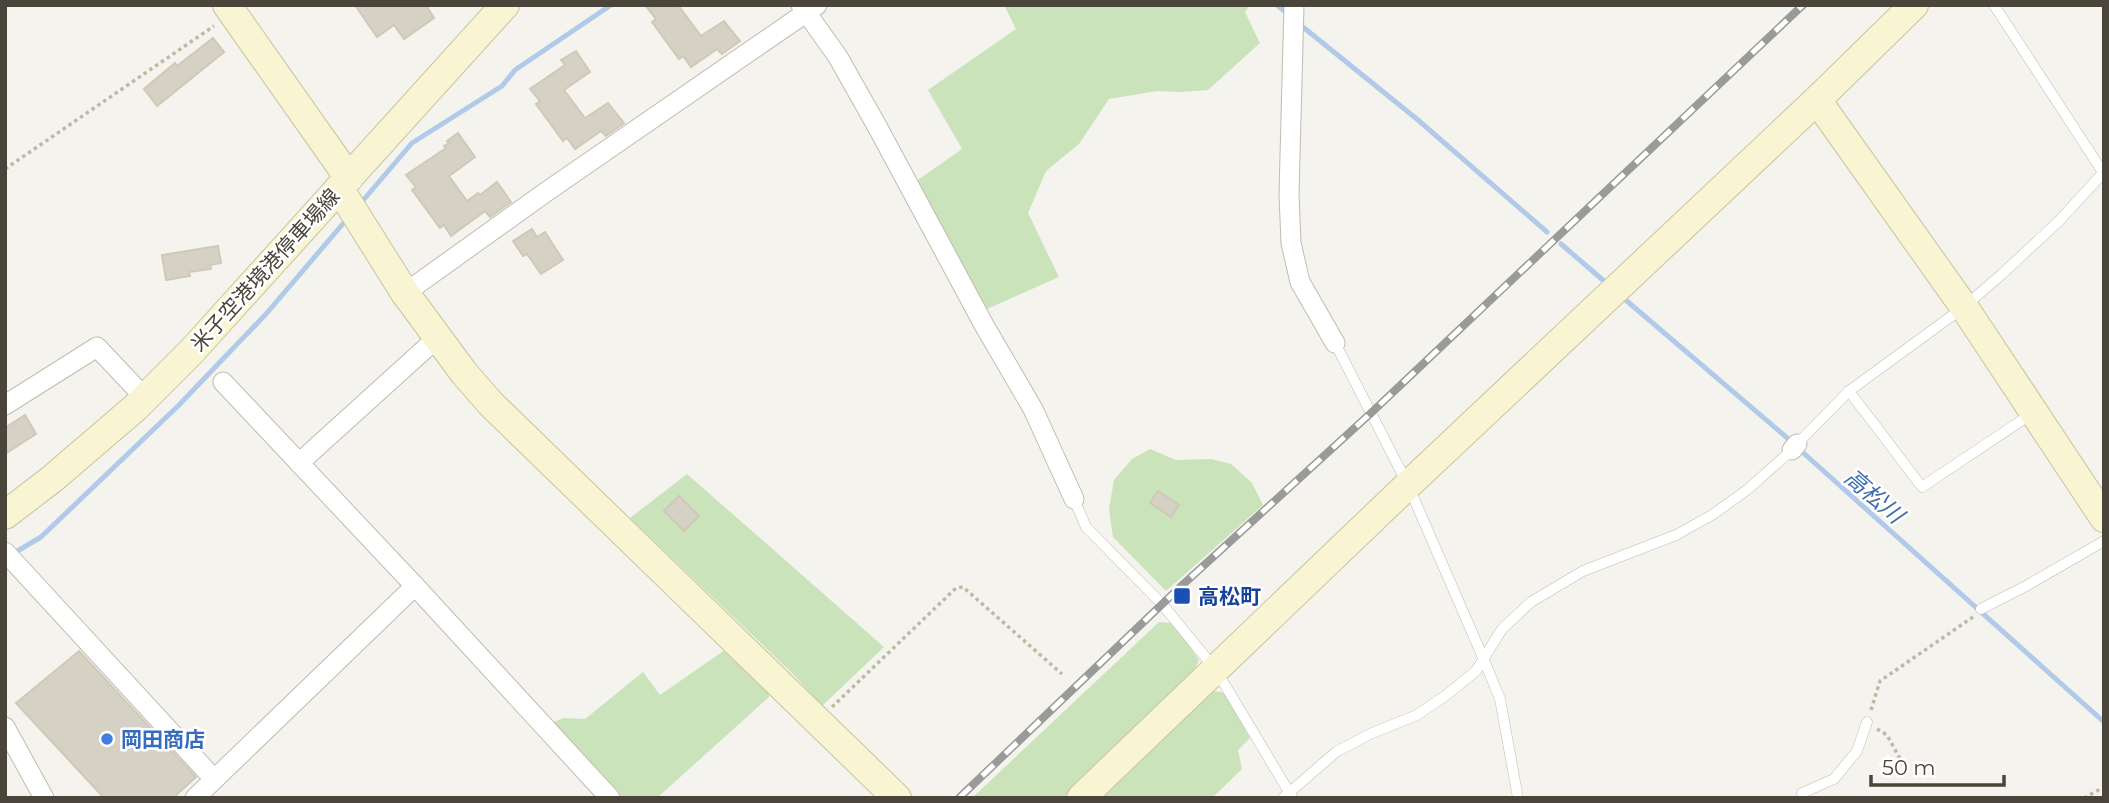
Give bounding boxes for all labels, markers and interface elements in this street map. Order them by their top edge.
street label: 米子空港境港停車場線 [185,184,345,356]
water label: 高松川 [1839,463,1911,531]
place label: 高松町 [1198,584,1261,609]
marker: 高松町 [1172,586,1192,606]
place label: 岡田商店 [121,727,205,752]
marker: 岡田商店 [99,731,115,747]
scale bar [1871,744,2004,788]
text: 50 m [1882,755,1936,780]

